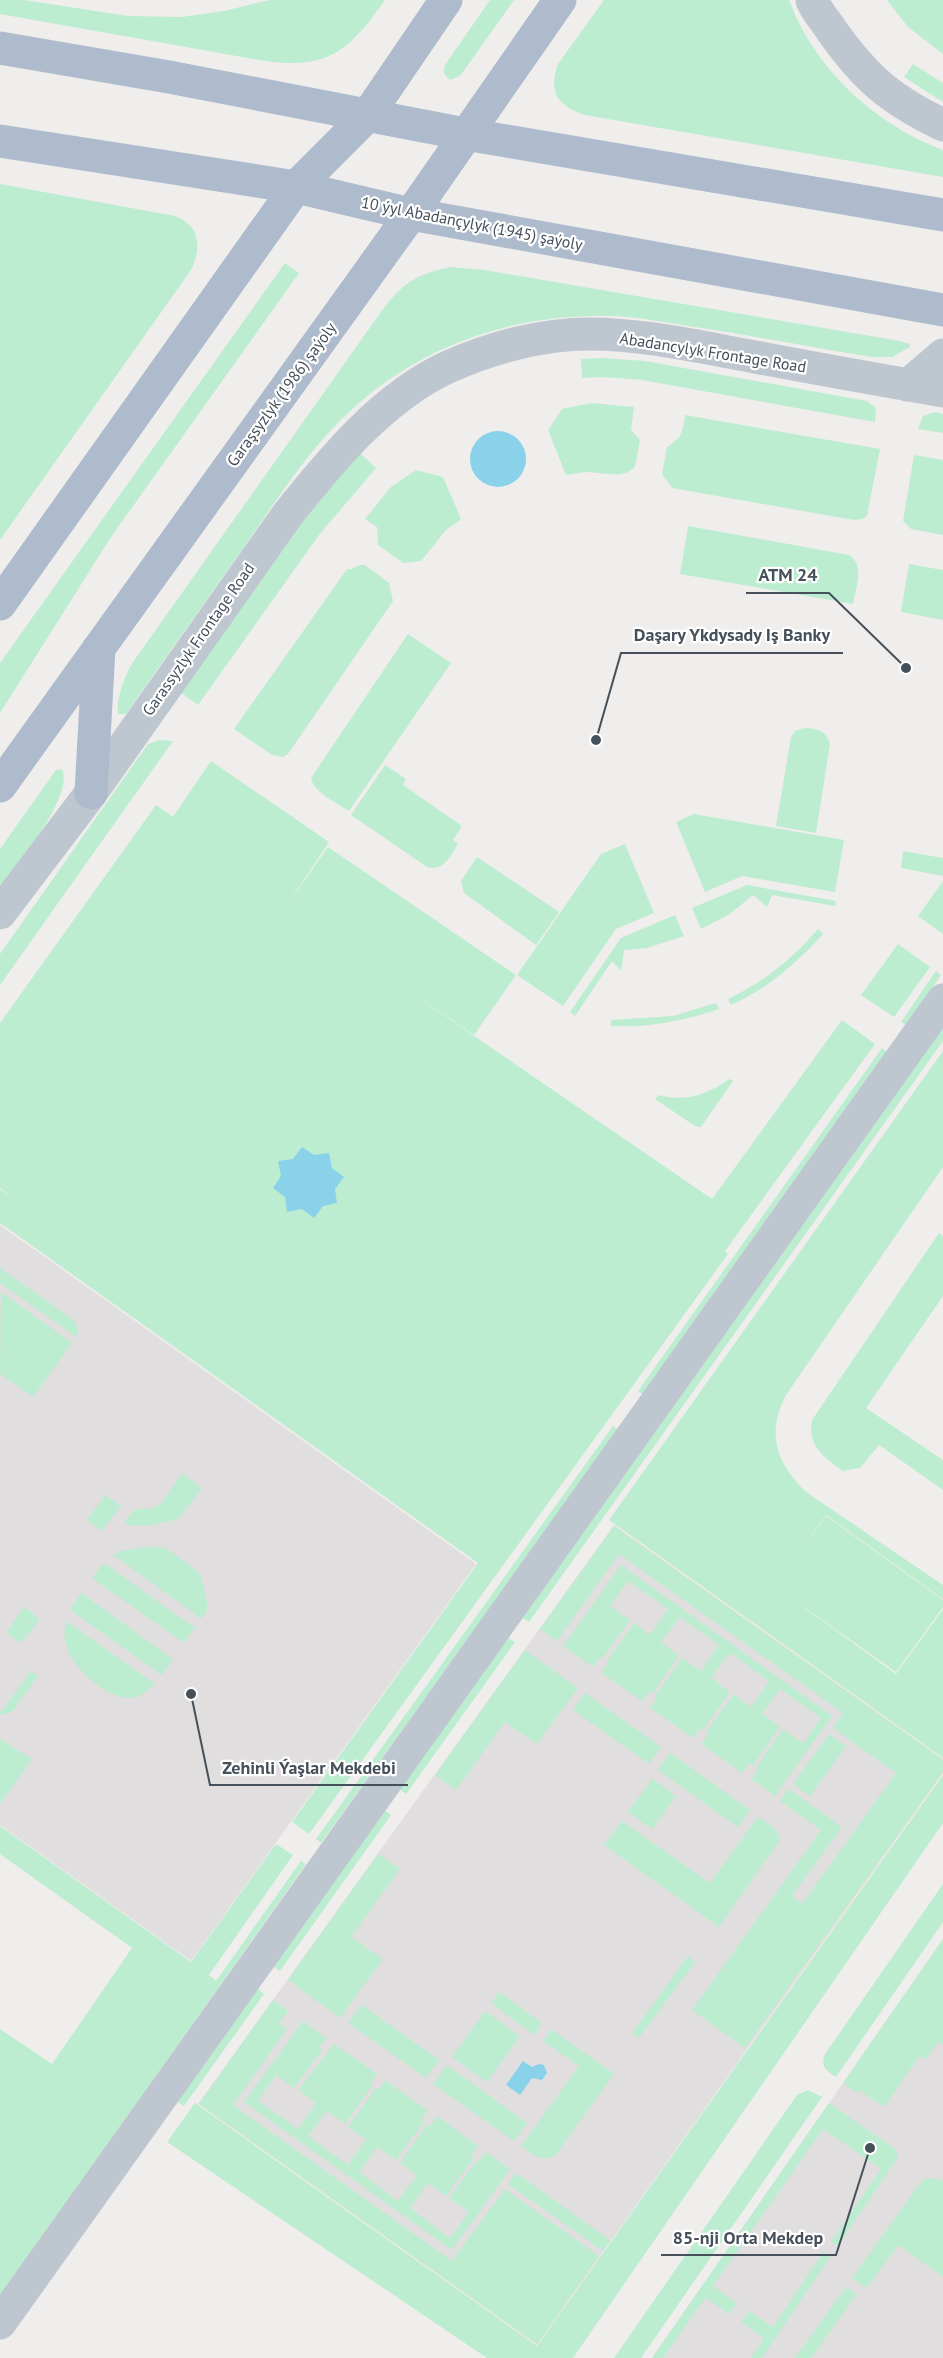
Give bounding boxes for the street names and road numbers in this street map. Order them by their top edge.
street label: 10 ýyl Abadançylyk (1945) şaýoly [360,192,585,254]
street label: Garaşsyzlyk (1986) şaýoly [222,318,340,470]
street label: Abadancylyk Frontage Road [618,327,808,377]
street label: Garassyzlyk Frontage Road [138,559,258,719]

